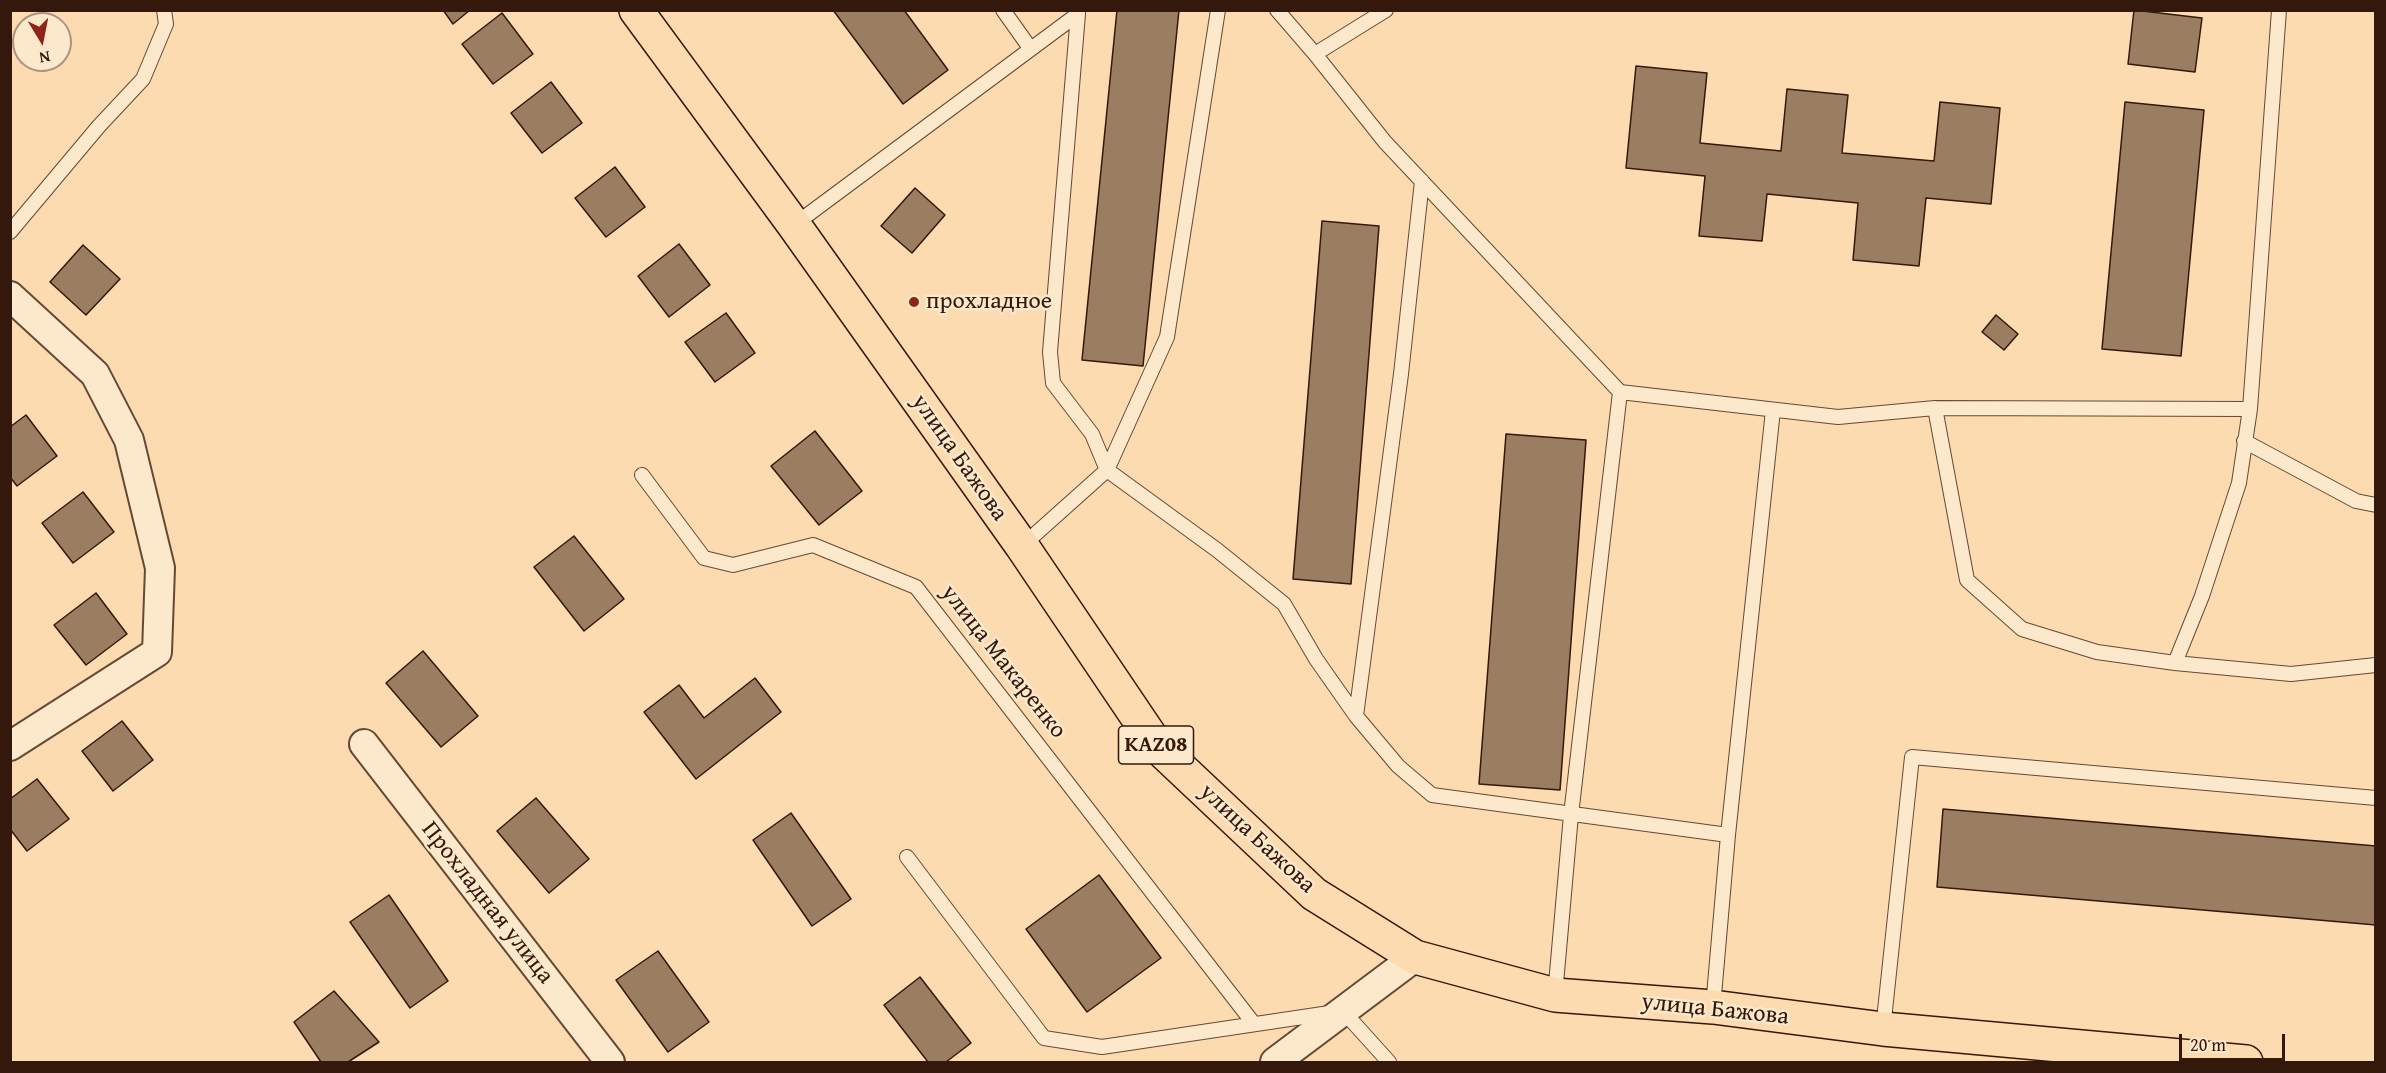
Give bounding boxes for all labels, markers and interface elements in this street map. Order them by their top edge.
north arrow [12,12,72,72]
text: N [37,45,52,71]
place label: прохладное [926,288,1052,316]
marker: прохладное [907,295,921,309]
street label: улица Бажова [905,389,1013,527]
street label: улица Макаренко [934,579,1072,745]
road number: KAZ08 [1118,726,1194,764]
street label: улица Бажова [1193,778,1321,900]
street label: Прохладная улица [415,816,559,990]
street label: улица Бажова [1640,988,1790,1032]
scale bar [2182,1022,2288,1060]
text: 20 m [2190,1031,2226,1058]

